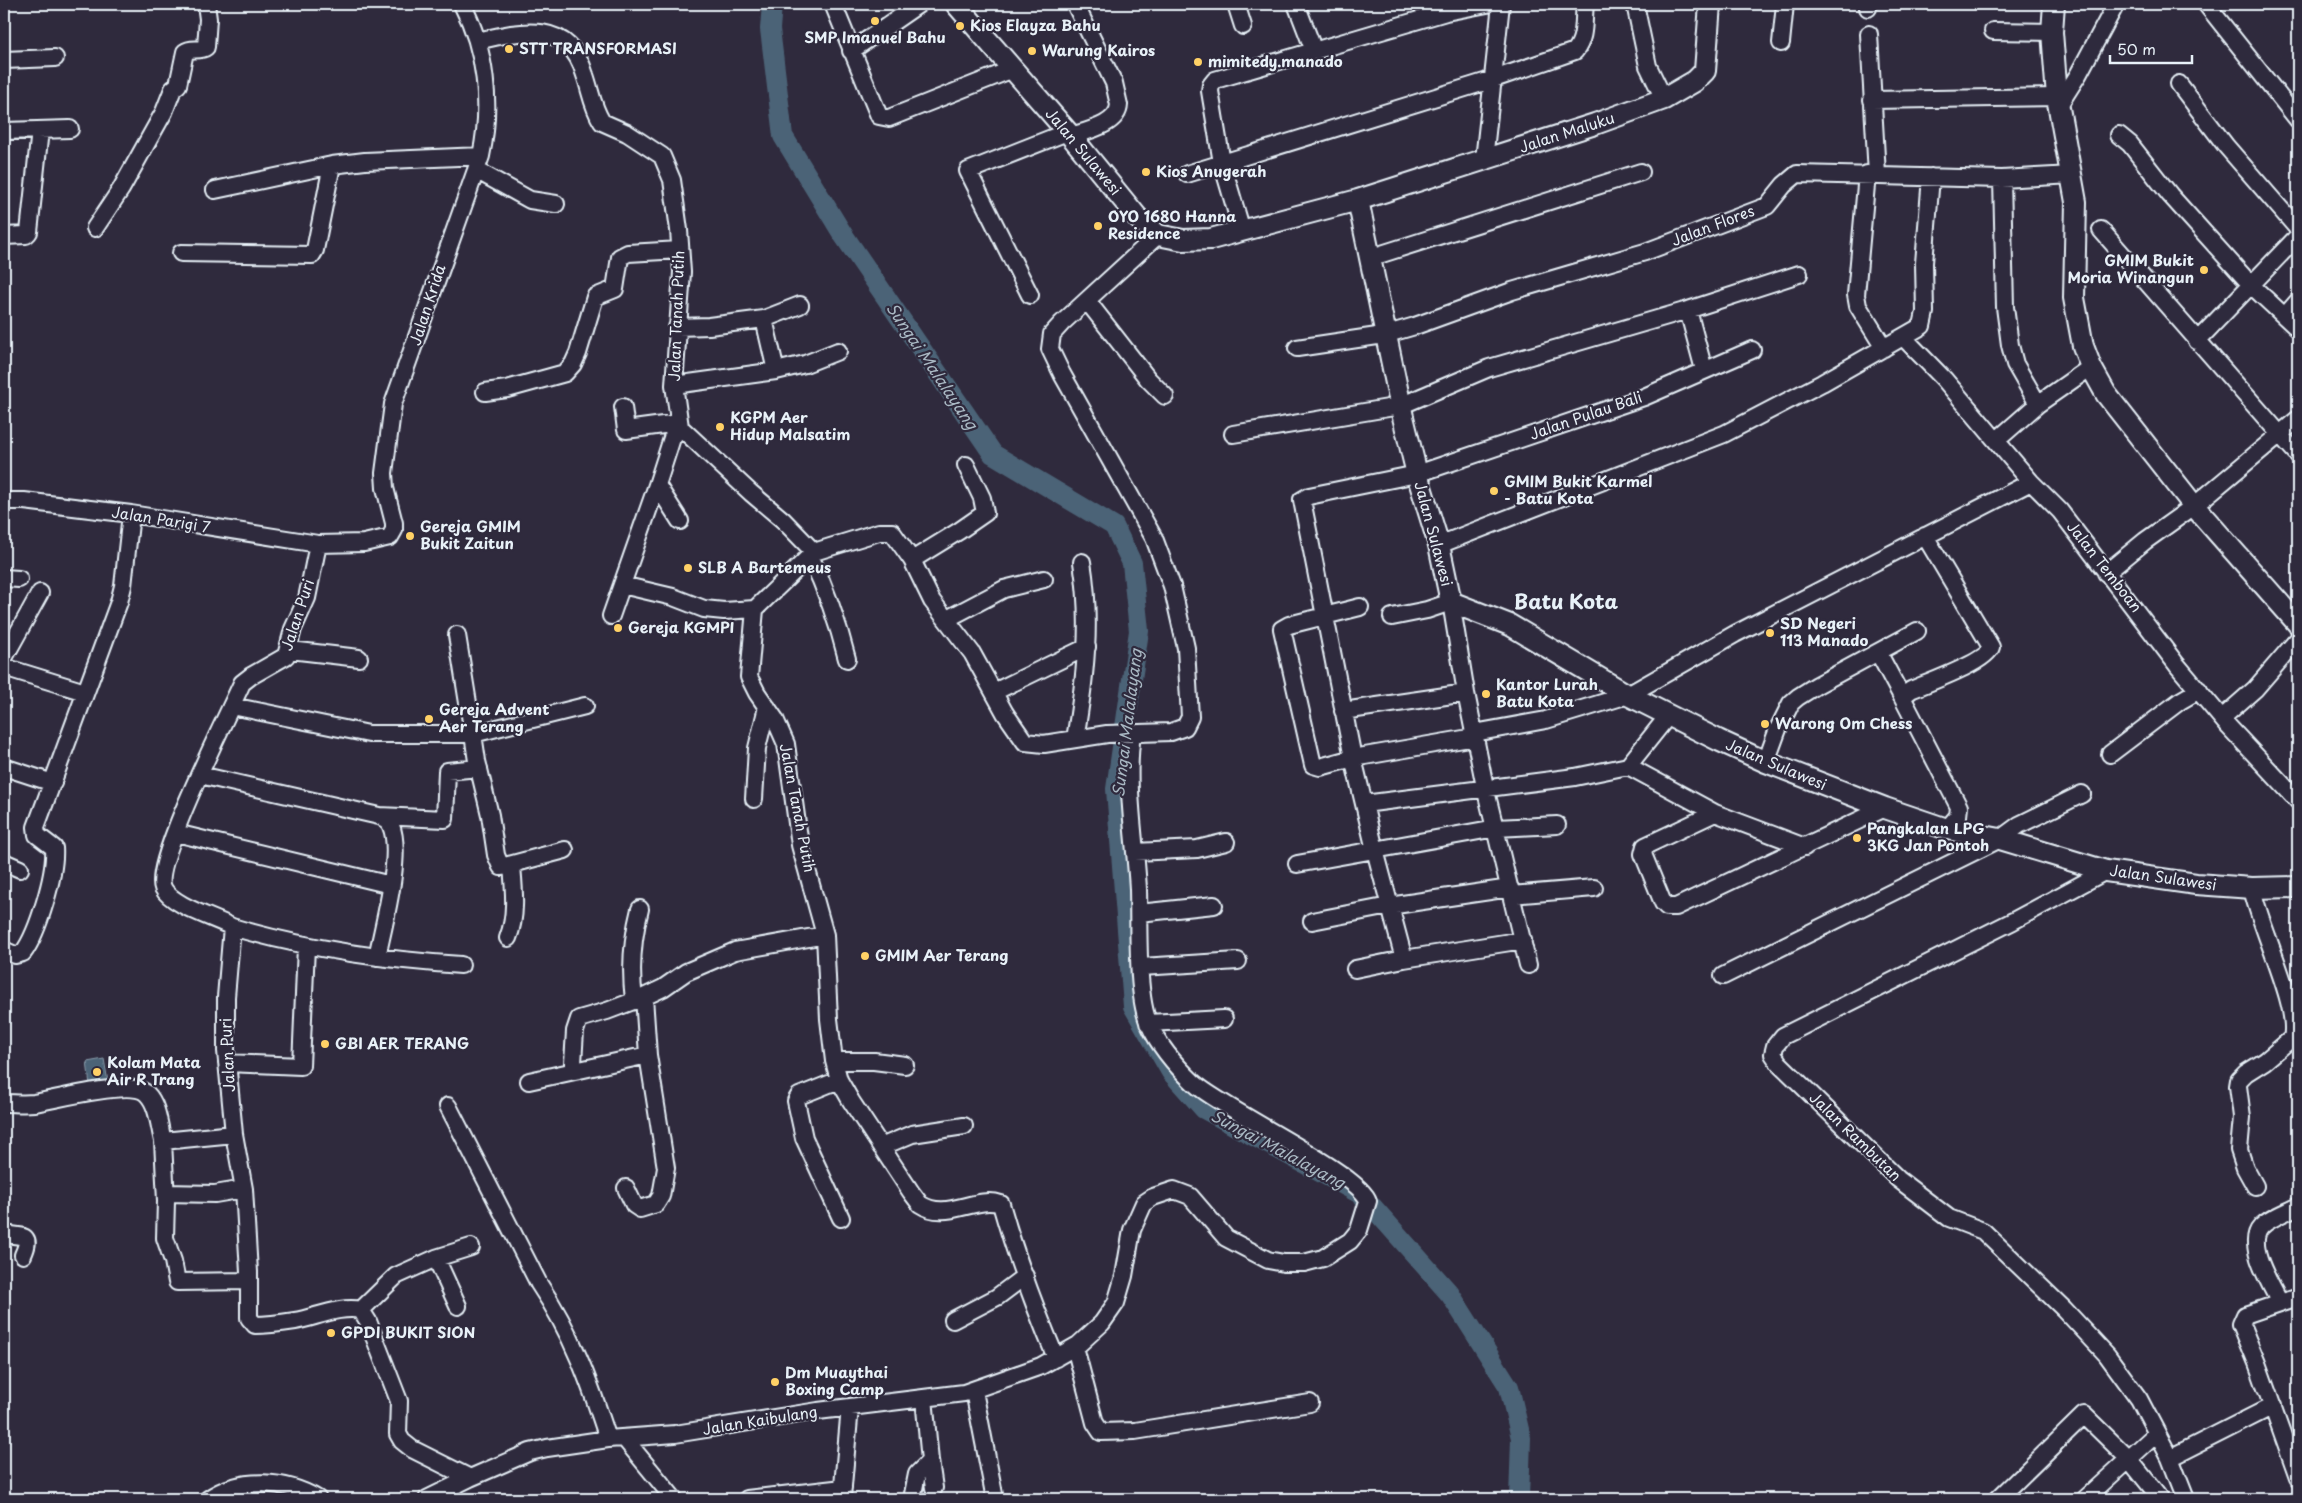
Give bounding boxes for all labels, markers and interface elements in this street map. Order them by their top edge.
place label: Kios Elayza Bahu [970,13,1101,36]
marker: SMP Imanuel Bahu [869,15,881,27]
marker: Kios Elayza Bahu [954,20,966,32]
place label: SMP Imanuel Bahu [804,25,946,48]
scale bar [2110,32,2192,64]
place label: STT TRANSFORMASI [519,36,677,59]
text: 50 m [2117,37,2156,60]
place label: Warung Kairos [1042,38,1155,61]
marker: STT TRANSFORMASI [503,43,515,55]
marker: Warung Kairos [1026,45,1038,57]
place label: mimitedy.manado [1208,49,1343,72]
marker: mimitedy.manado [1192,56,1204,68]
street label: Jalan Sulawesi [1041,102,1128,200]
street label: Jalan Maluku [1516,105,1617,158]
place label: Kios Anugerah [1156,159,1267,182]
marker: Kios Anugerah [1140,166,1152,178]
street label: Jalan Flores [1668,198,1758,251]
place label: OYO 1680 Hanna Residence [1108,204,1236,244]
marker: OYO 1680 Hanna Residence [1092,220,1104,232]
place label: GMIM Bukit Moria Winangun [2067,248,2194,288]
street label: Jalan Tanah Putih [662,250,689,382]
street label: Jalan Krida [403,261,451,348]
marker: GMIM Bukit Moria Winangun [2198,264,2210,276]
water label: Sungai Malalayang [881,297,985,435]
street label: Jalan Pulau Bali [1526,385,1645,445]
place label: KGPM Aer Hidup Malsatim [730,405,850,445]
marker: KGPM Aer Hidup Malsatim [714,421,726,433]
place label: GMIM Bukit Karmel - Batu Kota [1504,469,1652,509]
street label: Jalan Sulawesi [1409,479,1459,589]
marker: GMIM Bukit Karmel - Batu Kota [1488,485,1500,497]
street label: Jalan Parigi 7 [110,499,213,538]
place label: Gereja GMIM Bukit Zaitun [420,514,521,554]
street label: Jalan Temboan [2062,516,2148,617]
marker: Gereja GMIM Bukit Zaitun [404,530,416,542]
place label: SLB A Bartemeus [698,555,831,578]
marker: SLB A Bartemeus [682,562,694,574]
street label: Jalan Puri [274,576,319,653]
district label: Batu Kota [1514,586,1619,616]
place label: SD Negeri 113 Manado [1780,611,1868,651]
place label: Gereja KGMPI [628,615,735,638]
marker: Gereja KGMPI [612,622,624,634]
marker: SD Negeri 113 Manado [1764,627,1776,639]
water label: Sungai Malalayang [1105,646,1147,798]
place label: Kantor Lurah Batu Kota [1496,672,1598,712]
marker: Kantor Lurah Batu Kota [1480,688,1492,700]
place label: Gereja Advent Aer Terang [439,697,549,737]
place label: Warong Om Chess [1775,711,1912,734]
marker: Gereja Advent Aer Terang [423,713,435,725]
marker: Warong Om Chess [1759,718,1771,730]
street label: Jalan Sulawesi [1723,732,1831,795]
street label: Jalan Tanah Putih [775,741,822,874]
place label: Pangkalan LPG 3KG Jan Pontoh [1867,816,1989,856]
marker: Pangkalan LPG 3KG Jan Pontoh [1851,832,1863,844]
street label: Jalan Sulawesi [2108,858,2218,895]
place label: GMIM Aer Terang [875,943,1008,966]
marker: GMIM Aer Terang [859,950,871,962]
street label: Jalan Puri [213,1017,240,1093]
place label: GBI AER TERANG [335,1031,469,1054]
marker: GBI AER TERANG [319,1038,331,1050]
place label: Kolam Mata Air R Trang [107,1050,202,1090]
marker: Kolam Mata Air R Trang [91,1066,103,1078]
street label: Jalan Rambutan [1805,1086,1907,1186]
water label: Sungai Malalayang [1207,1103,1351,1194]
place label: GPDI BUKIT SION [341,1320,475,1343]
marker: GPDI BUKIT SION [325,1327,337,1339]
place label: Dm Muaythai Boxing Camp [785,1360,888,1400]
marker: Dm Muaythai Boxing Camp [769,1376,781,1388]
street label: Jalan Kaibulang [701,1399,819,1440]

